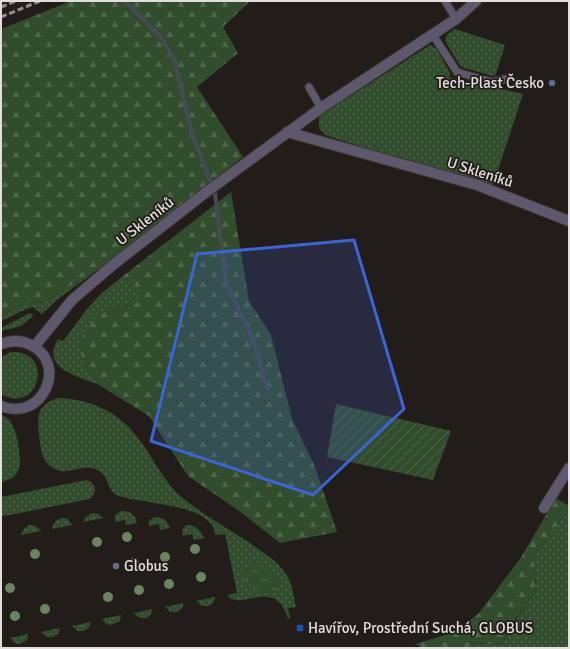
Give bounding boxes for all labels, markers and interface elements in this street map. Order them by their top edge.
place label: Tech-Plast Česko [436,73,544,92]
marker: Tech-Plast Česko [547,78,557,88]
street label: U Skleníků [445,153,515,191]
street label: U Skleníků [112,193,178,249]
place label: Globus [124,557,169,575]
marker: Globus [111,561,121,571]
place label: Havířov, Prostřední Suchá, GLOBUS [308,619,533,637]
marker: Havířov, Prostřední Suchá, GLOBUS [295,623,305,633]

